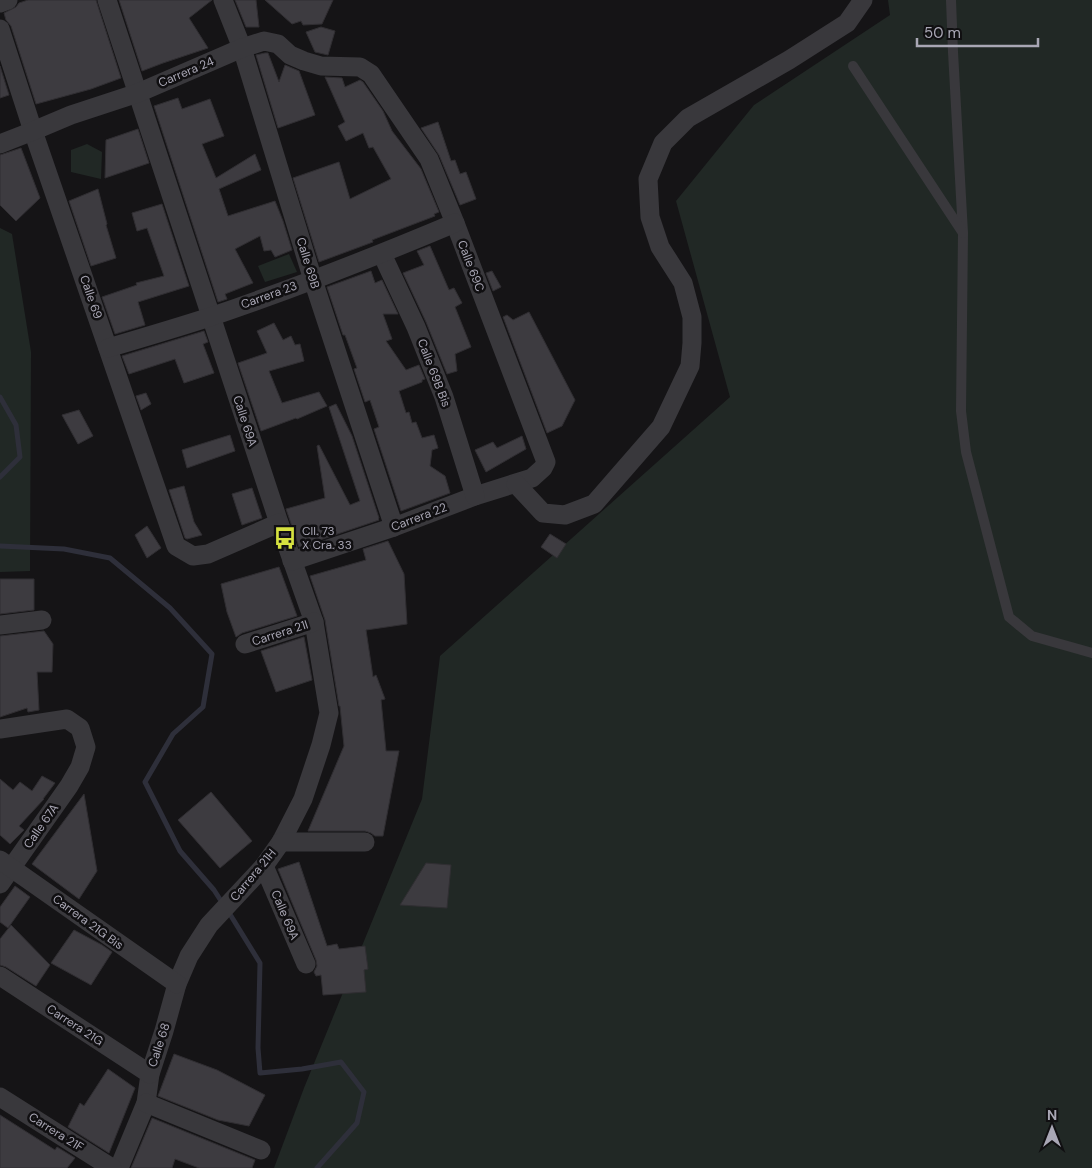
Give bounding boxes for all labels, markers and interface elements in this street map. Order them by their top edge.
scale bar [917,15,1038,47]
text: 50 m [924,23,961,43]
street label: Carrera 24 [156,53,216,91]
street label: Calle 69B [293,236,323,290]
street label: Calle 69C [454,238,488,294]
street label: Calle 69 [76,273,106,321]
street label: Carrera 23 [239,277,299,313]
street label: Calle 69B Bis [414,337,454,409]
street label: Calle 69A [229,393,261,449]
street label: Carrera 22 [389,499,449,535]
place label: Cll. 73 X Cra. 33 [302,523,352,553]
bus stop icon: Cll. 73 X Cra. 33 [272,525,298,551]
street label: Carrera 21I [250,616,310,650]
street label: Calle 67A [20,800,62,852]
street label: Carrera 21H [226,845,280,905]
street label: Calle 69A [267,888,303,942]
street label: Carrera 21G Bis [49,891,127,953]
street label: Carrera 21G [44,1001,106,1049]
street label: Calle 68 [144,1021,174,1069]
north arrow [1027,1103,1077,1153]
text: N [1047,1106,1057,1124]
street label: Carrera 21F [26,1109,87,1155]

